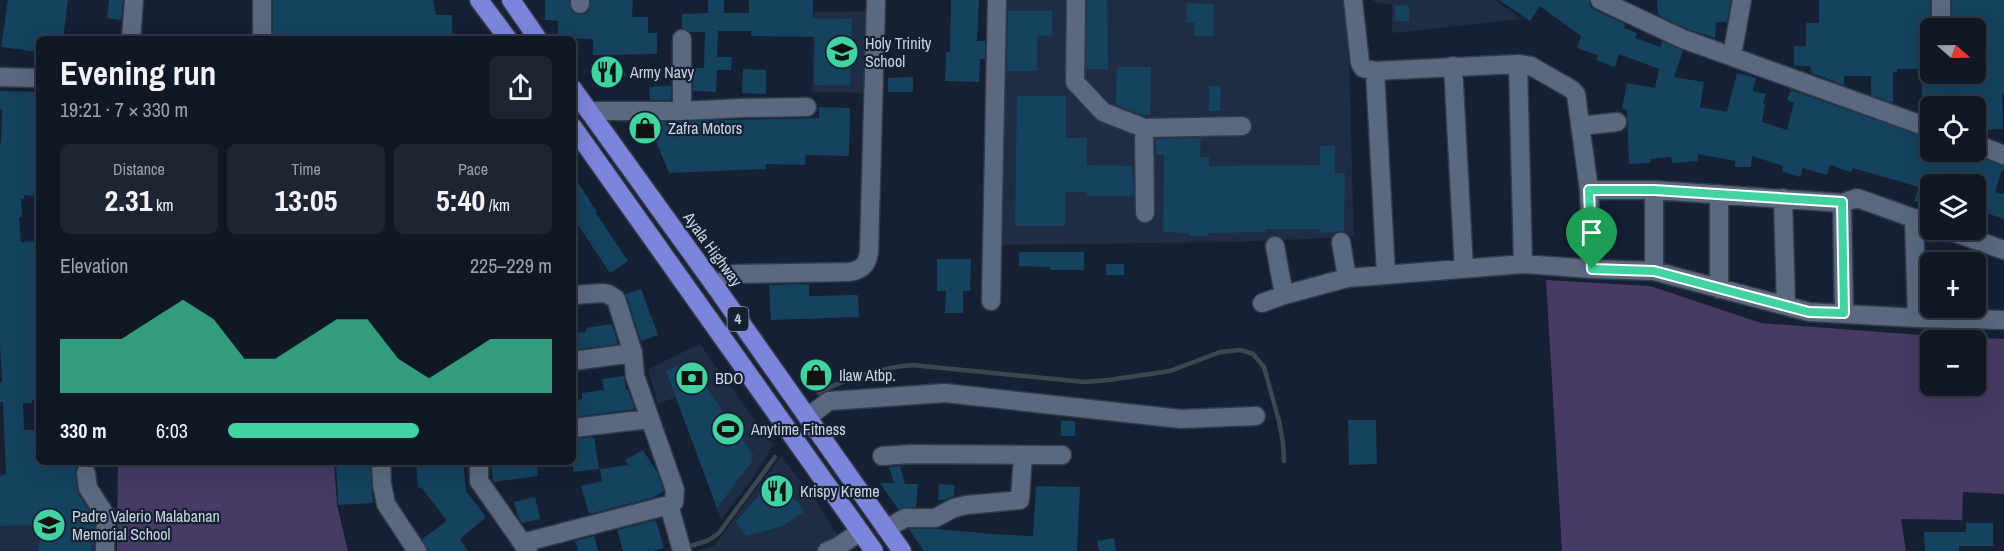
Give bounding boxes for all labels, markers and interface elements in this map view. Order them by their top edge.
north arrow [1920,18,1986,84]
map controls [1920,18,1986,396]
place label: Holy Trinity School [865,32,932,72]
school or university icon: Holy Trinity School [824,34,860,70]
text: Evening run [60,51,216,95]
restaurant icon: Army Navy [589,54,625,90]
button: share [489,56,552,119]
place label: Army Navy [629,61,695,83]
text: 19:21 · 7 × 330 m [60,96,188,123]
button: locate [1920,96,1986,162]
shop icon: Zafra Motors [627,110,663,146]
place label: Zafra Motors [668,117,742,139]
text: Distance [113,158,165,180]
text: Time [291,158,321,180]
text: Pace [458,158,488,180]
button: layers [1920,174,1986,240]
text: 2.31 [104,180,152,220]
text: 13:05 [275,180,337,220]
text: 5:40 [436,180,485,220]
text: km [152,194,174,216]
text: /km [485,194,510,216]
street label: Ayala Highway [678,206,748,291]
pin [1566,207,1617,269]
icon: arrive [1575,216,1608,249]
text: Elevation [60,252,128,279]
text: 225–229 m [470,252,552,279]
button: + [1920,252,1986,318]
road number: 4 [728,307,748,331]
button: − [1920,330,1986,396]
shop icon: Ilaw Atbp. [798,357,834,393]
bank icon: BDO [674,360,710,396]
place label: Ilaw Atbp. [839,364,896,386]
place label: BDO [715,367,743,389]
sports icon: Anytime Fitness [710,411,746,447]
text: 330 m [60,417,107,444]
text: 6:03 [156,417,188,444]
place label: Anytime Fitness [750,418,846,440]
restaurant icon: Krispy Kreme [759,473,795,509]
place label: Krispy Kreme [800,480,879,502]
place label: Padre Valerio Malabanan Memorial School [72,505,220,545]
school or university icon: Padre Valerio Malabanan Memorial School [31,507,67,543]

